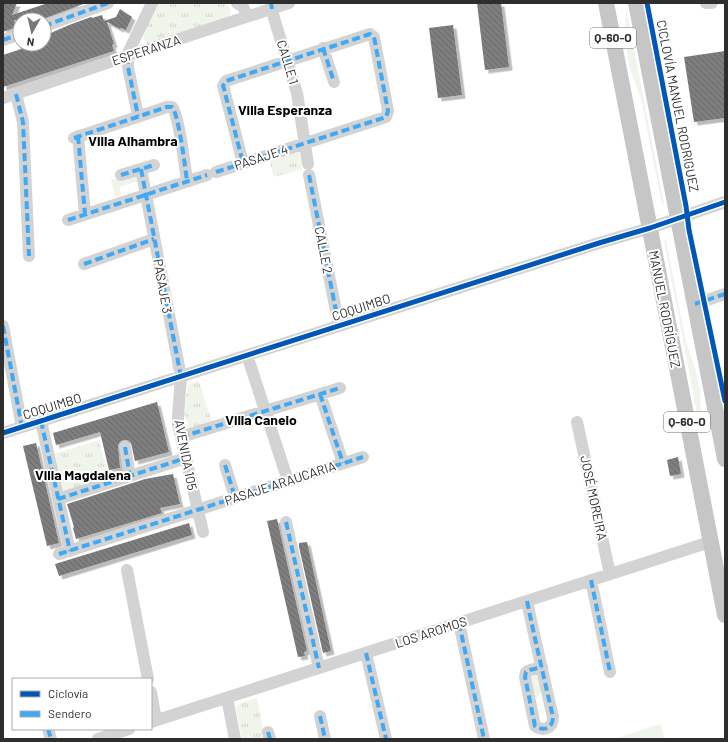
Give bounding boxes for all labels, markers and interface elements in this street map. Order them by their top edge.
north arrow [12,12,52,52]
street label: CICLOVÍA MANUEL RODRIGUEZ [653,19,703,193]
road number: Q-60-O [590,28,636,48]
street label: ESPERANZA [110,31,182,69]
text: N [26,35,35,49]
street label: CALLE 1 [274,38,302,86]
district label: Villa Esperanza [238,101,332,118]
district label: Villa Alhambra [88,132,178,149]
street label: PASAJE 4 [232,141,290,173]
street label: CALLE 2 [312,225,336,275]
street label: MANUEL RODRÍGUEZ [646,249,684,369]
street label: PASAJE 3 [150,257,176,315]
street label: COQUIMBO [330,290,392,324]
street label: COQUIMBO [21,389,83,423]
district label: Villa Canelo [225,411,297,428]
road number: Q-60-O [664,412,710,432]
street label: AVENIDA 105 [171,418,201,492]
street label: JOSÉ MOREIRA [577,454,611,542]
street label: PASAJE ARAUCARIA [222,457,338,509]
district label: Villa Magdalena [35,466,131,483]
street label: LOS AROMOS [393,613,469,651]
legend [12,678,152,730]
text: Ciclovía [48,686,88,700]
text: Sendero [48,706,92,720]

